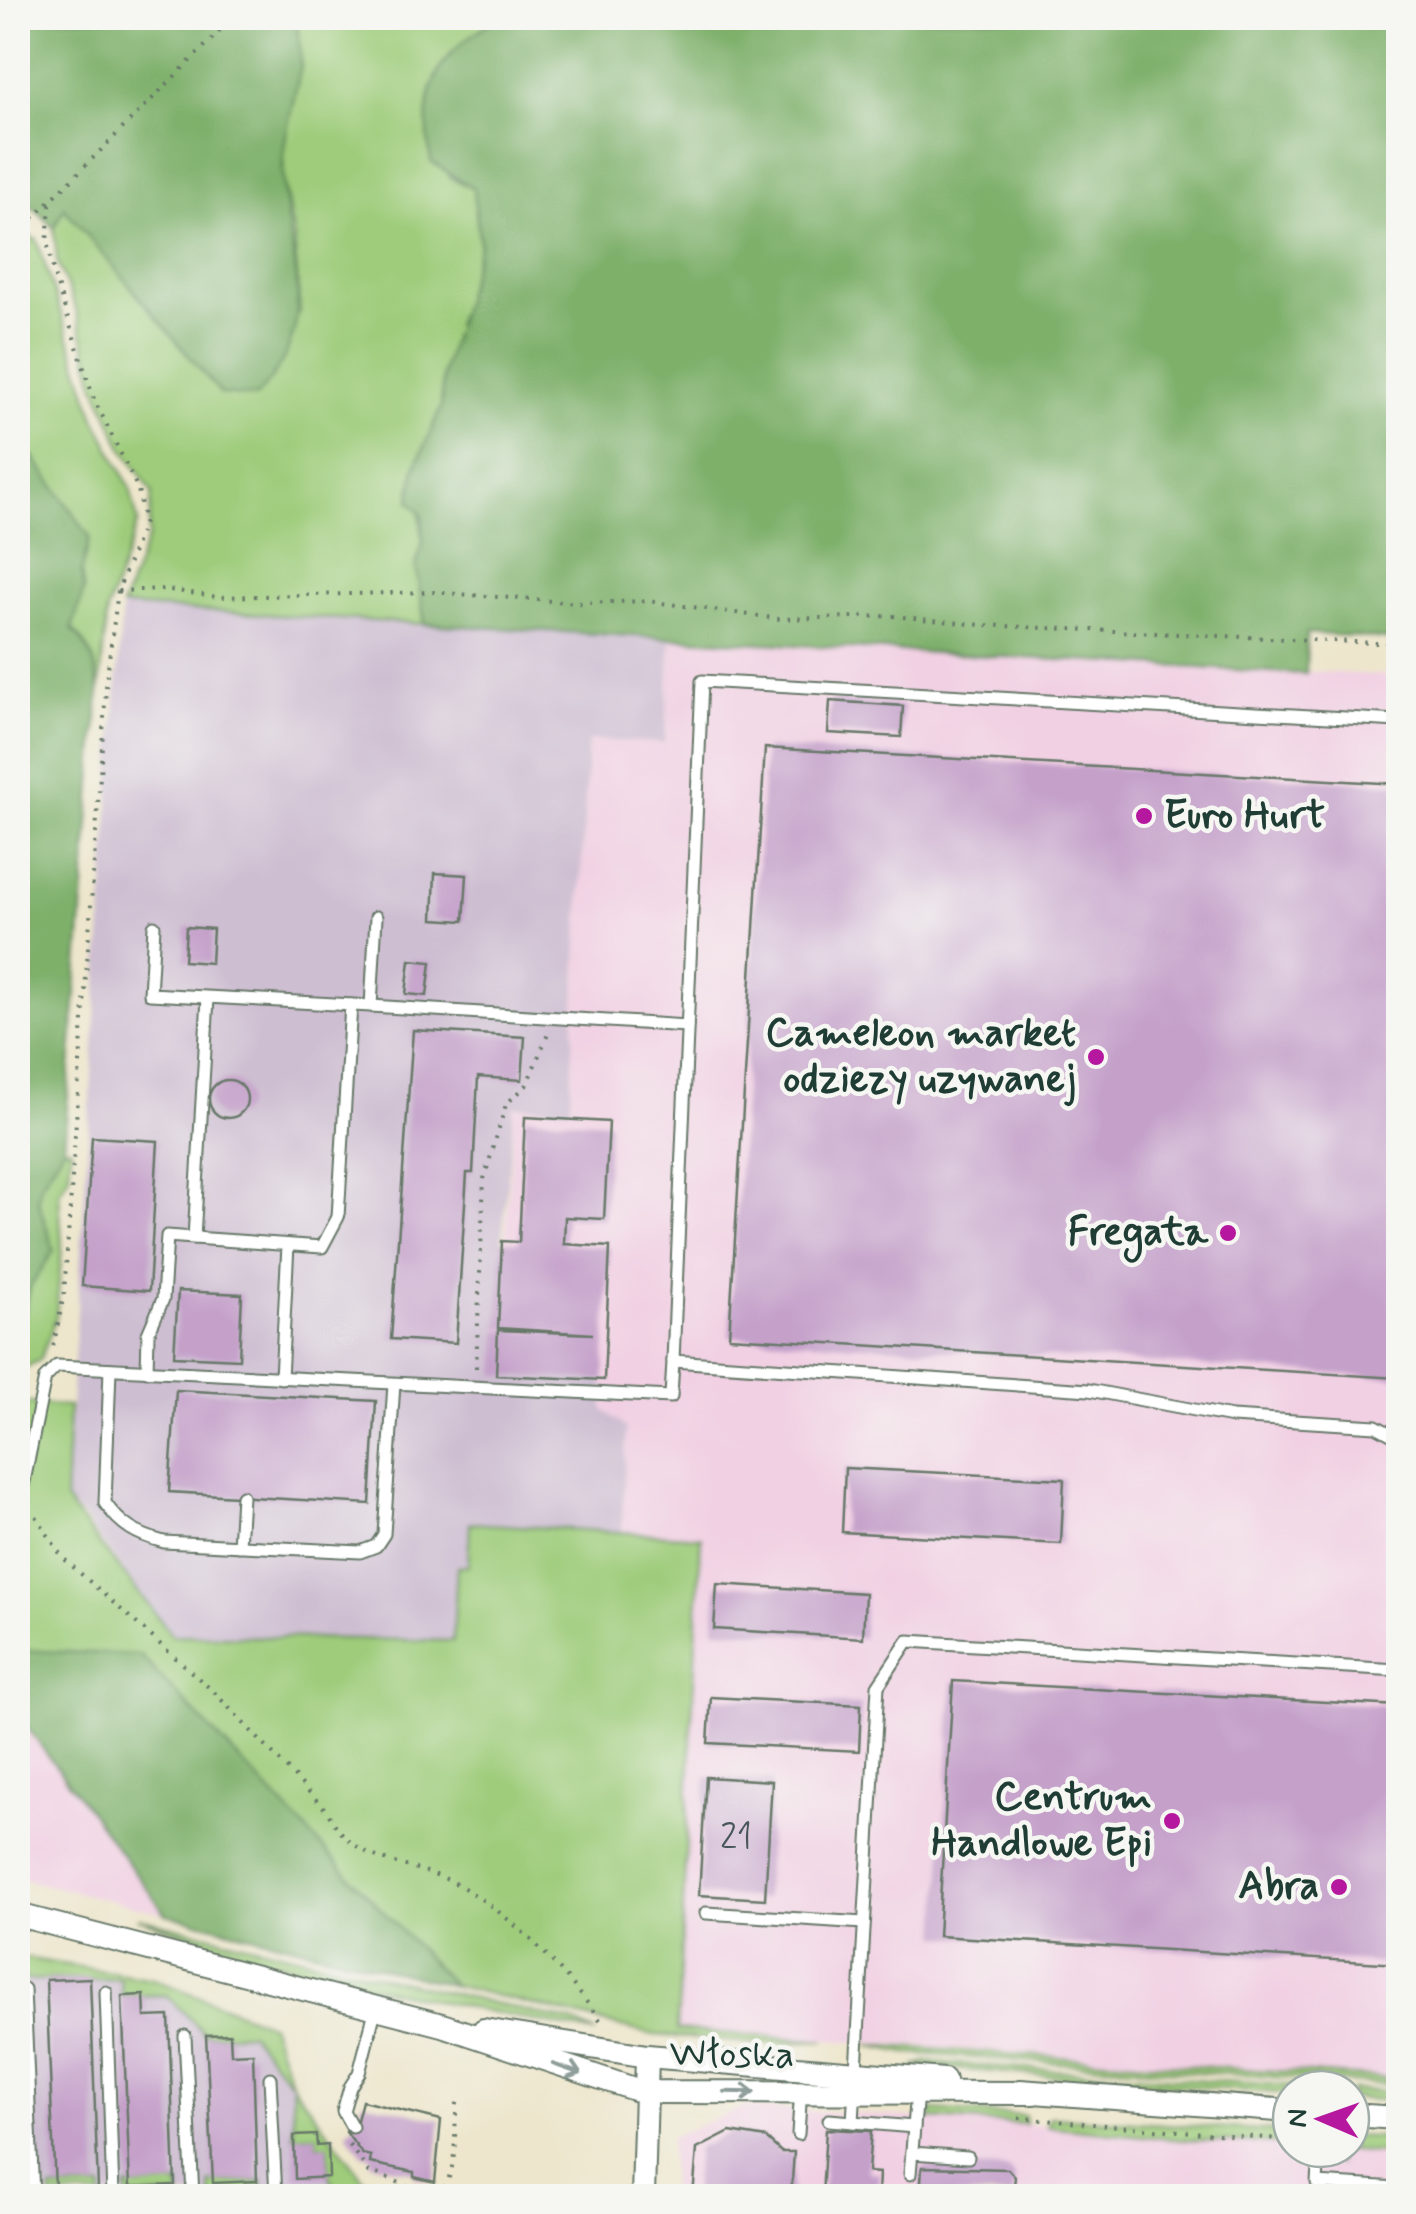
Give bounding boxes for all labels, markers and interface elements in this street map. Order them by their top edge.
place label: Euro Hurt [1164,790,1325,842]
marker: Euro Hurt [1133,805,1155,827]
place label: Cameleon market odziezy uzywanej [766,1008,1076,1107]
marker: Cameleon market odziezy uzywanej [1085,1046,1107,1068]
place label: Fregata [1068,1207,1209,1263]
marker: Fregata [1217,1222,1239,1244]
place label: Centrum Handlowe Epi [931,1772,1152,1870]
marker: Centrum Handlowe Epi [1161,1810,1183,1832]
house number: 21 [720,1815,752,1861]
place label: Abra [1238,1861,1319,1913]
marker: Abra [1328,1876,1350,1898]
street label: Włoska [669,2028,795,2082]
one-way arrow [550,2061,581,2079]
north arrow [1271,2069,1371,2169]
one-way arrow [724,2083,756,2102]
text: N [1280,2108,1317,2128]

